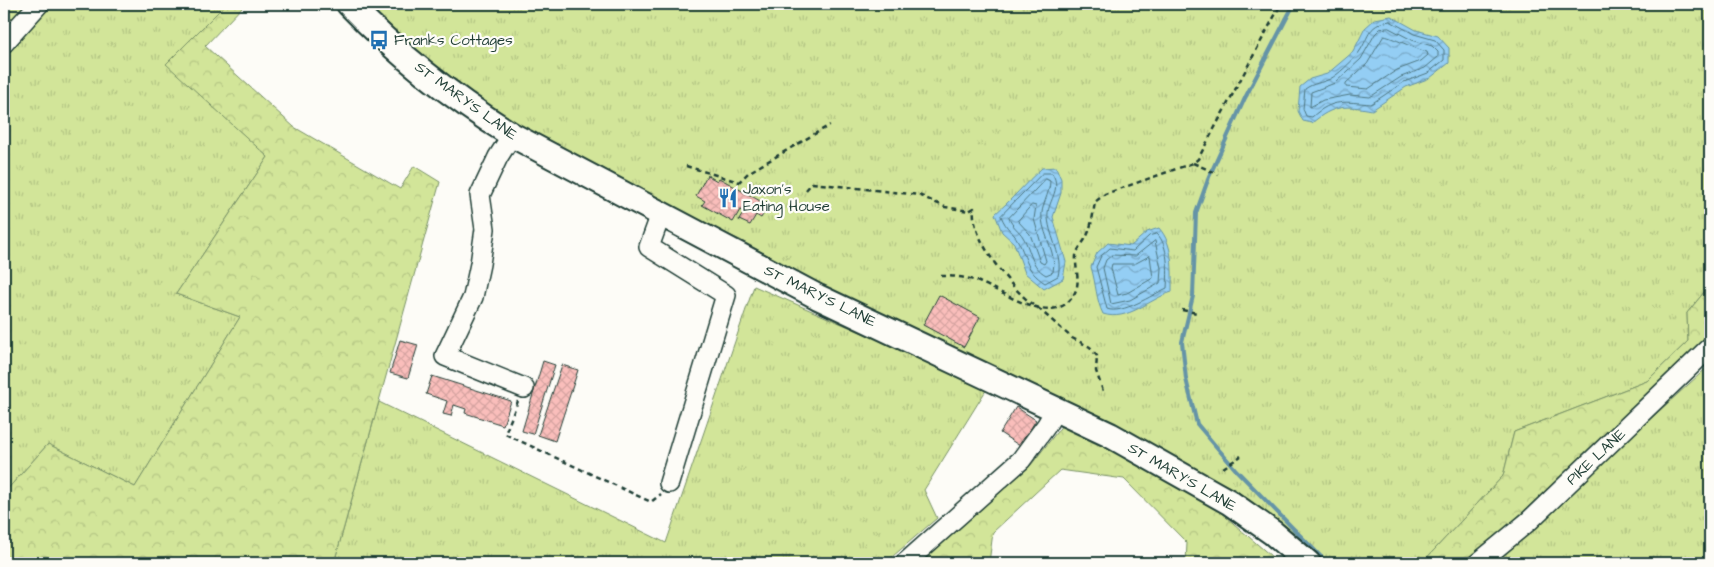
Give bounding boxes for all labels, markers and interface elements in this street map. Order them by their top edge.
bus stop icon: Franks Cottages [368,29,390,51]
place label: Franks Cottages [394,30,513,52]
street label: ST MARY'S LANE [410,57,522,145]
place label: Jaxon's Eating House [743,179,830,218]
restaurant icon: Jaxon's Eating House [717,187,739,209]
street label: ST MARY'S LANE [761,260,880,332]
street label: PIKE LANE [1562,424,1630,490]
street label: ST MARY'S LANE [1124,437,1240,517]

